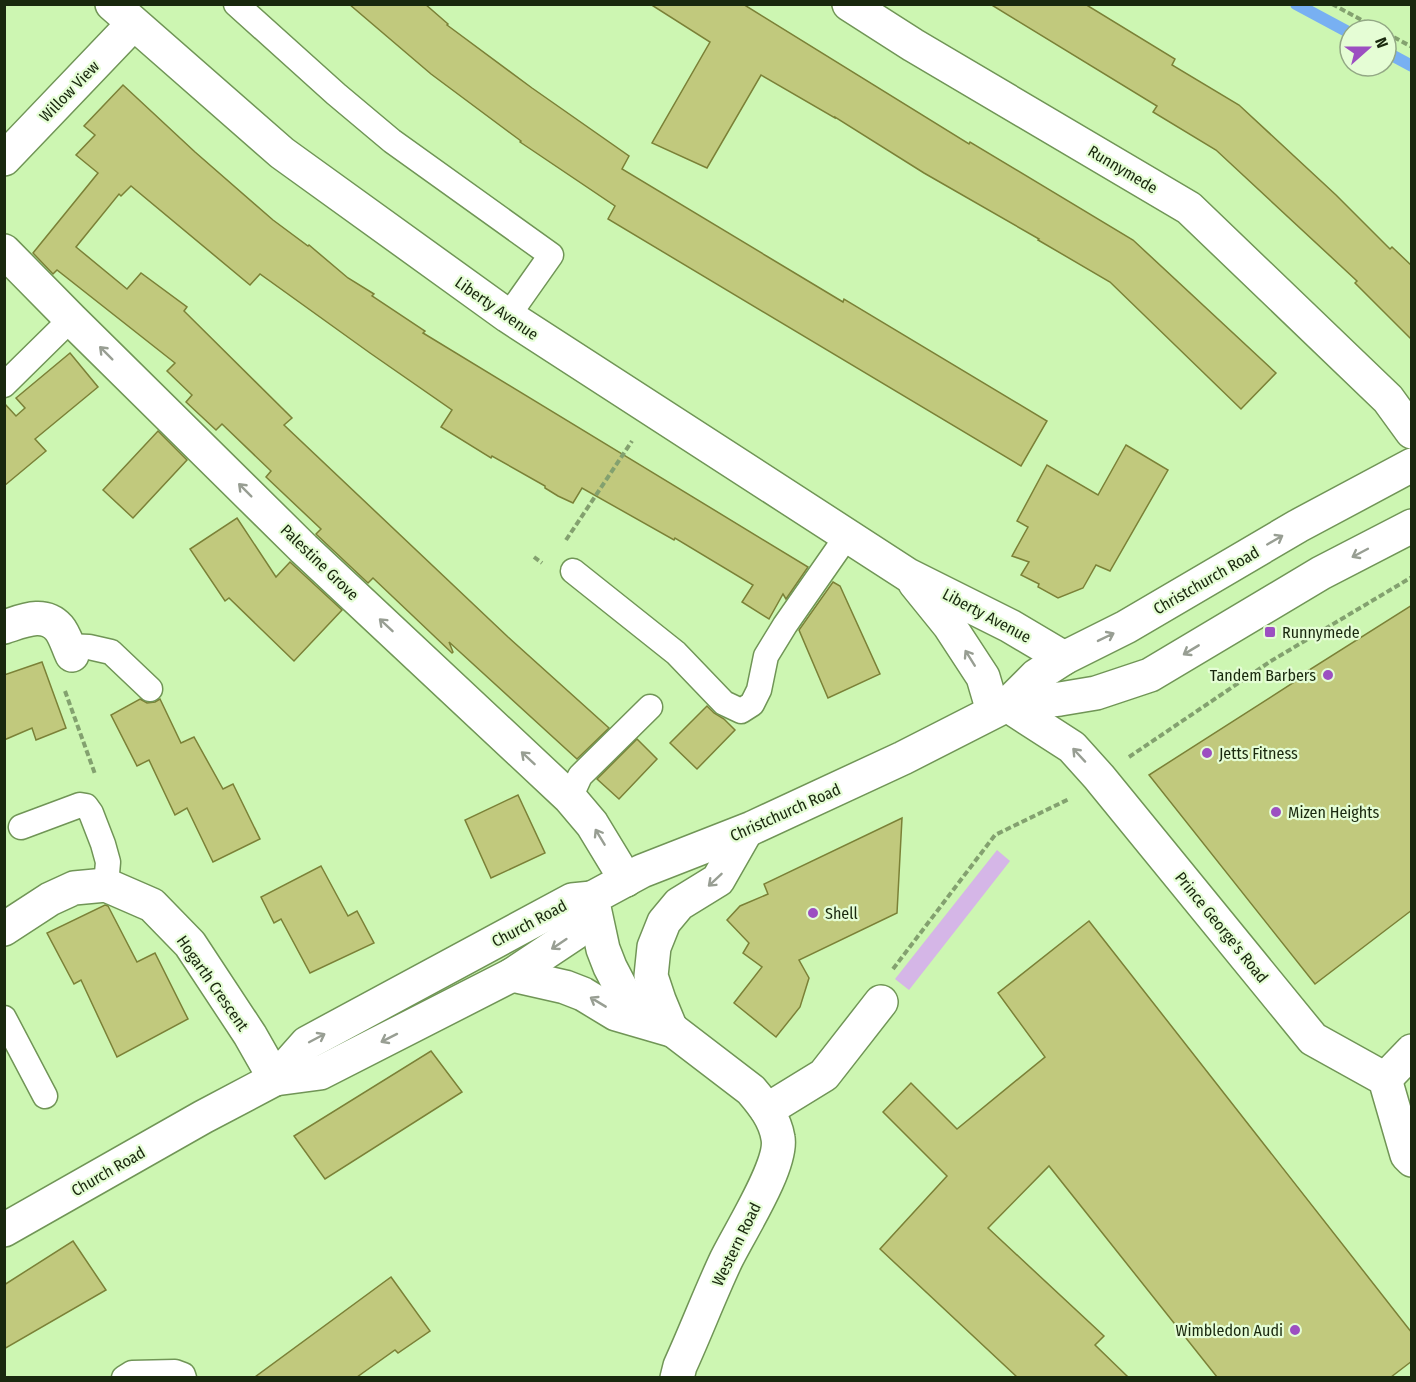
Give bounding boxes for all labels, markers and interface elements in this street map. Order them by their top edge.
north arrow [1338,18,1398,78]
text: N [1371,35,1392,51]
street label: Willow View [36,56,104,126]
street label: Runnymede [1085,141,1161,198]
street label: Liberty Avenue [451,273,542,344]
one-way arrow [98,346,113,360]
one-way arrow [237,482,252,497]
street label: Palestine Grove [277,520,363,604]
one-way arrow [1266,533,1283,545]
street label: Christchurch Road [1150,542,1262,618]
one-way arrow [1351,548,1369,559]
street label: Liberty Avenue [939,584,1034,647]
one-way arrow [378,617,393,632]
place label: Runnymede [1282,623,1360,642]
marker: Runnymede [1263,625,1277,639]
one-way arrow [1097,631,1115,642]
one-way arrow [1183,645,1200,657]
one-way arrow [964,650,976,667]
place label: Tandem Barbers [1210,666,1316,685]
marker: Tandem Barbers [1321,668,1335,682]
place label: Jetts Fitness [1219,744,1298,763]
marker: Jetts Fitness [1200,746,1214,760]
one-way arrow [1072,747,1086,762]
one-way arrow [520,751,535,765]
street label: Christchurch Road [727,780,843,845]
place label: Mizen Heights [1288,803,1380,822]
marker: Mizen Heights [1269,805,1283,819]
one-way arrow [594,829,606,846]
street label: Prince George's Road [1171,868,1272,987]
one-way arrow [707,872,723,886]
street label: Church Road [489,896,570,951]
place label: Shell [825,904,858,923]
marker: Shell [806,906,820,920]
street label: Hogarth Crescent [173,932,253,1035]
one-way arrow [551,938,568,950]
one-way arrow [590,996,607,1008]
one-way arrow [307,1032,325,1043]
one-way arrow [380,1033,398,1045]
street label: Church Road [68,1143,149,1200]
street label: Western Road [708,1199,765,1289]
place label: Wimbledon Audi [1176,1321,1283,1340]
marker: Wimbledon Audi [1288,1323,1302,1337]

